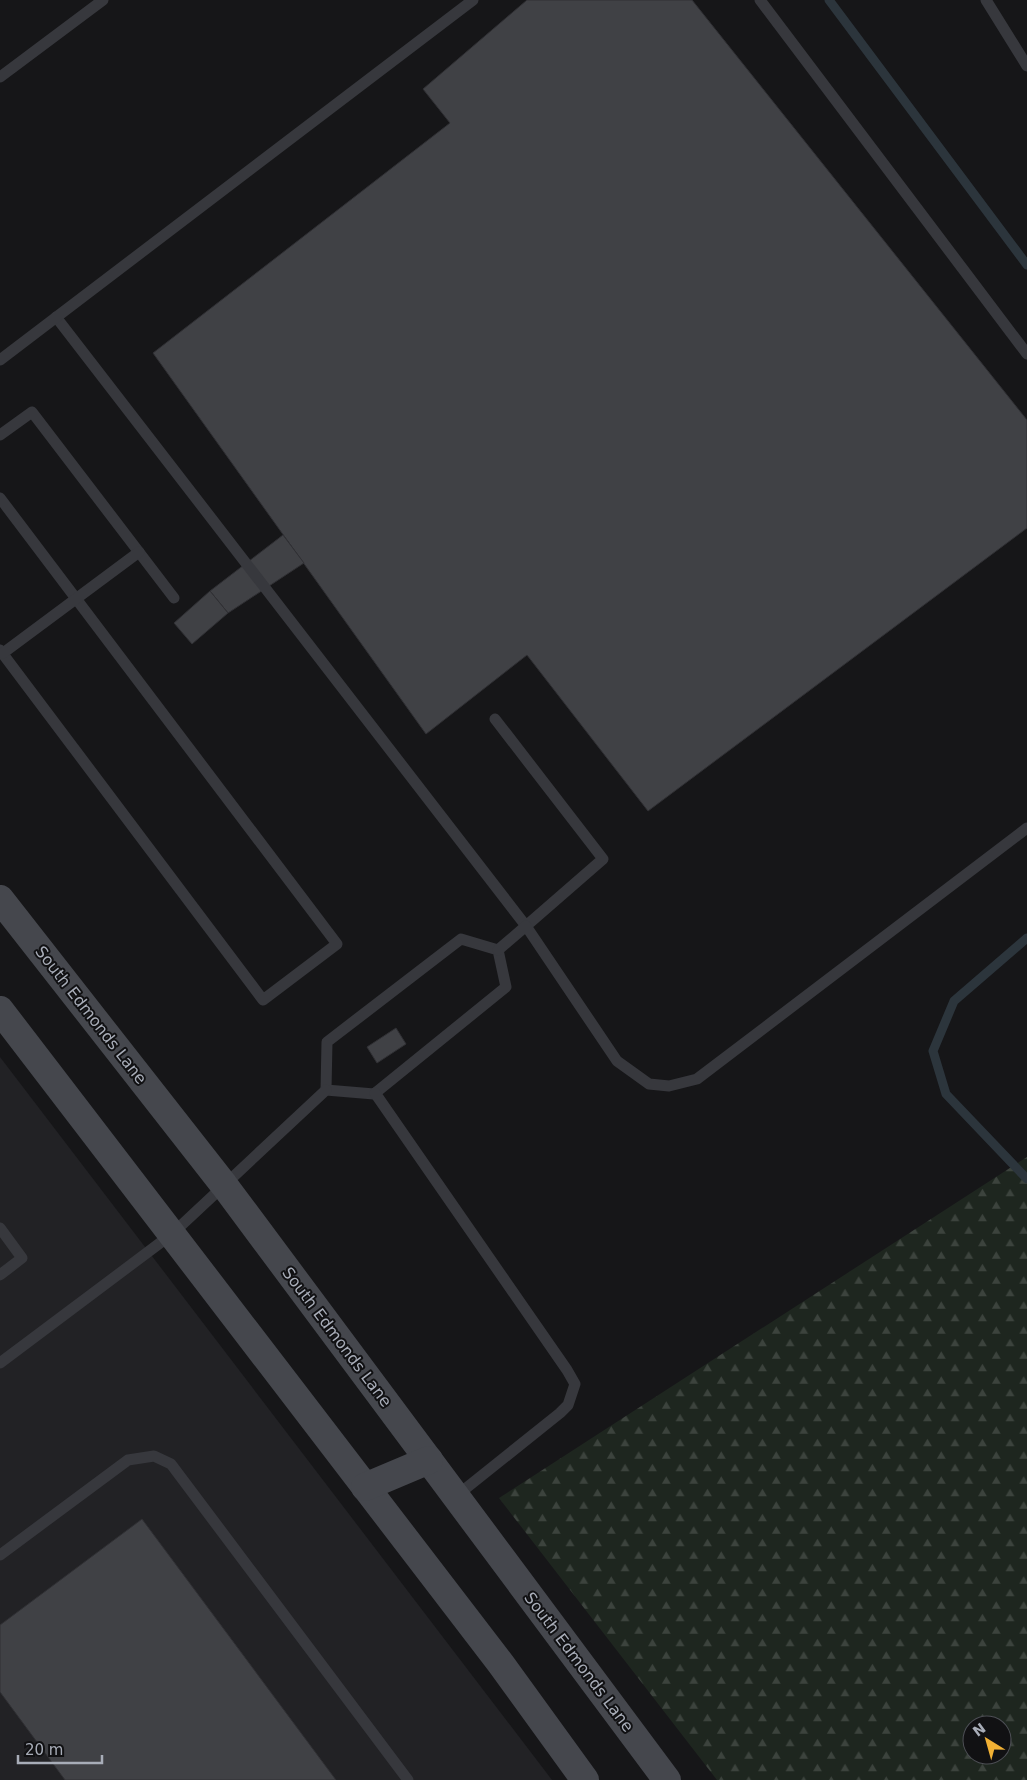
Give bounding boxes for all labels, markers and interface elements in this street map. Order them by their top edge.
street label: South Edmonds Lane [31,942,151,1088]
street label: South Edmonds Lane [278,1264,396,1410]
street label: South Edmonds Lane [520,1589,638,1735]
north arrow [962,1715,1012,1765]
text: N [970,1720,989,1740]
scale bar [18,1732,101,1764]
text: 20 m [25,1741,63,1759]

